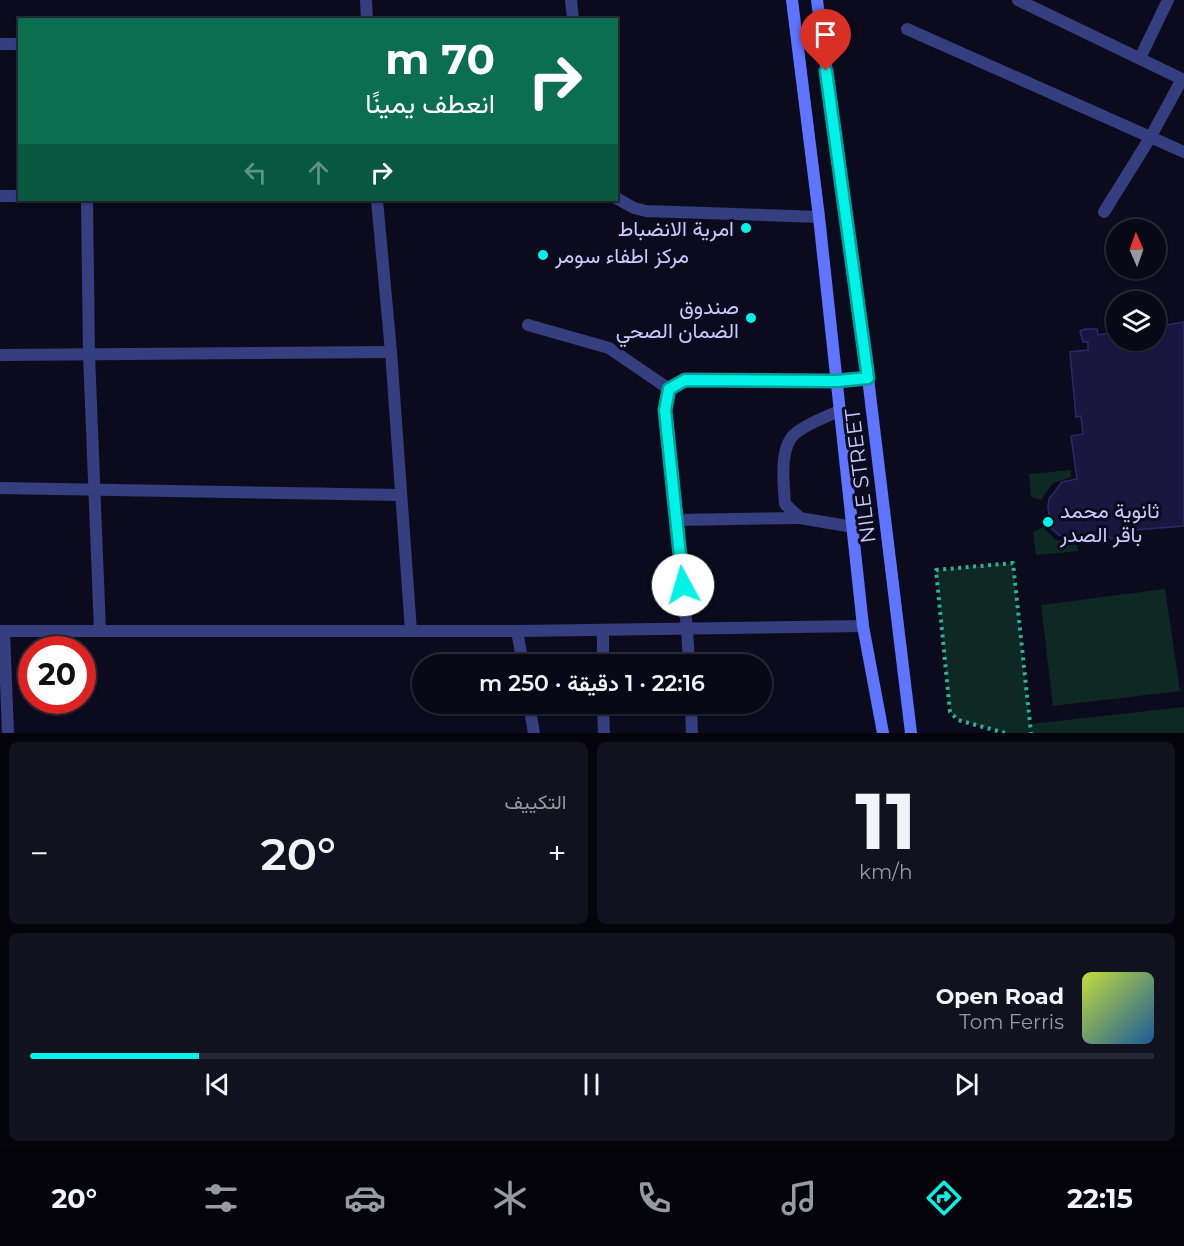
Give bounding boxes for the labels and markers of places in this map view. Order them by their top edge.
pin [800,9,851,71]
place label: امرية الانضباط [618,216,734,242]
marker: امرية الانضباط [739,221,753,235]
place label: مركز اطفاء سومر [554,243,689,269]
marker: مركز اطفاء سومر [536,248,550,262]
place label: صندوق الضمان الصحي [616,294,739,348]
marker: صندوق الضمان الصحي [744,311,758,325]
place label: ثانوية محمد باقر الصدر [1059,498,1159,548]
marker: ثانوية محمد باقر الصدر [1041,515,1055,529]

